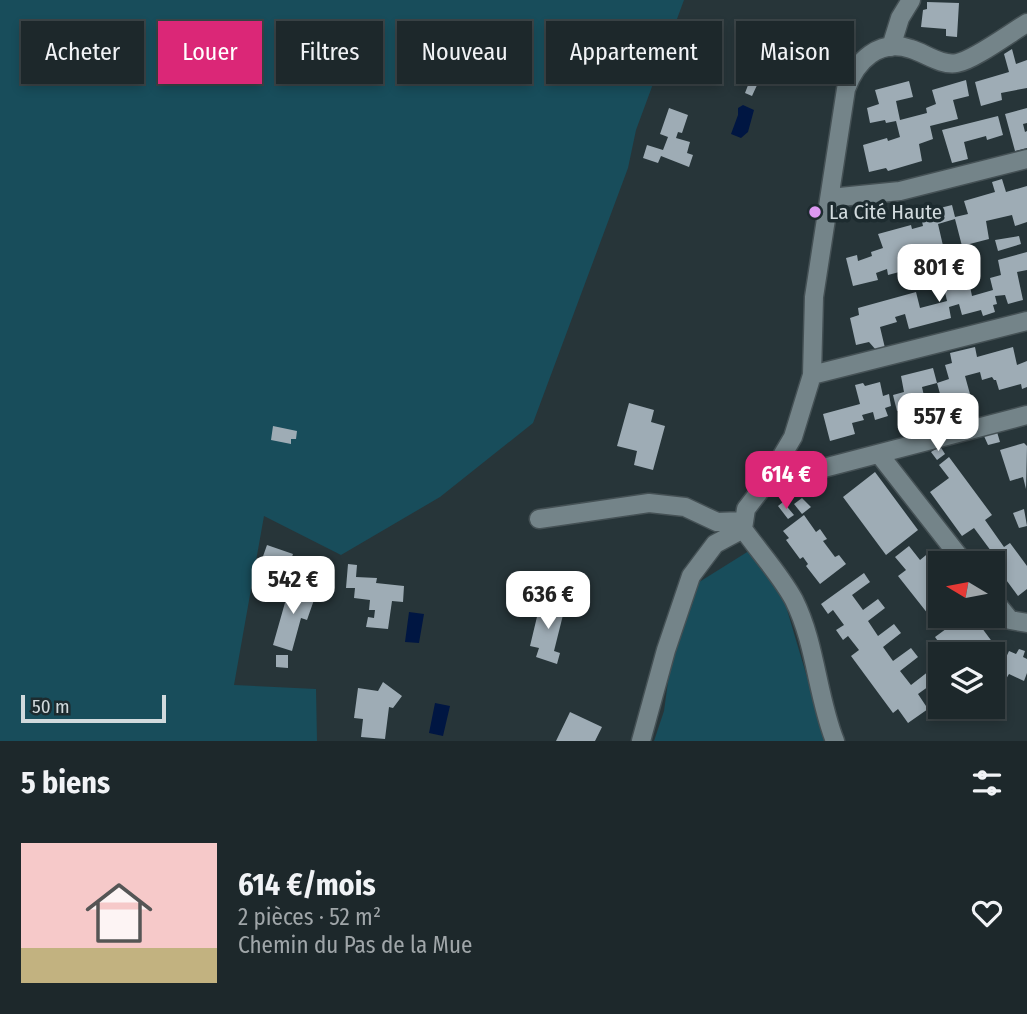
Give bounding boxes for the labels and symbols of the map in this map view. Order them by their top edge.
place label: La Cité Haute [829,199,942,225]
marker: La Cité Haute [807,204,823,220]
pin: 801 € [890,244,988,304]
pin: 557 € [889,393,987,453]
pin: 614 € [737,452,835,511]
north arrow [928,551,1004,628]
pin: 542 € [244,556,342,616]
pin: 636 € [499,572,597,631]
scale bar [21,692,166,724]

